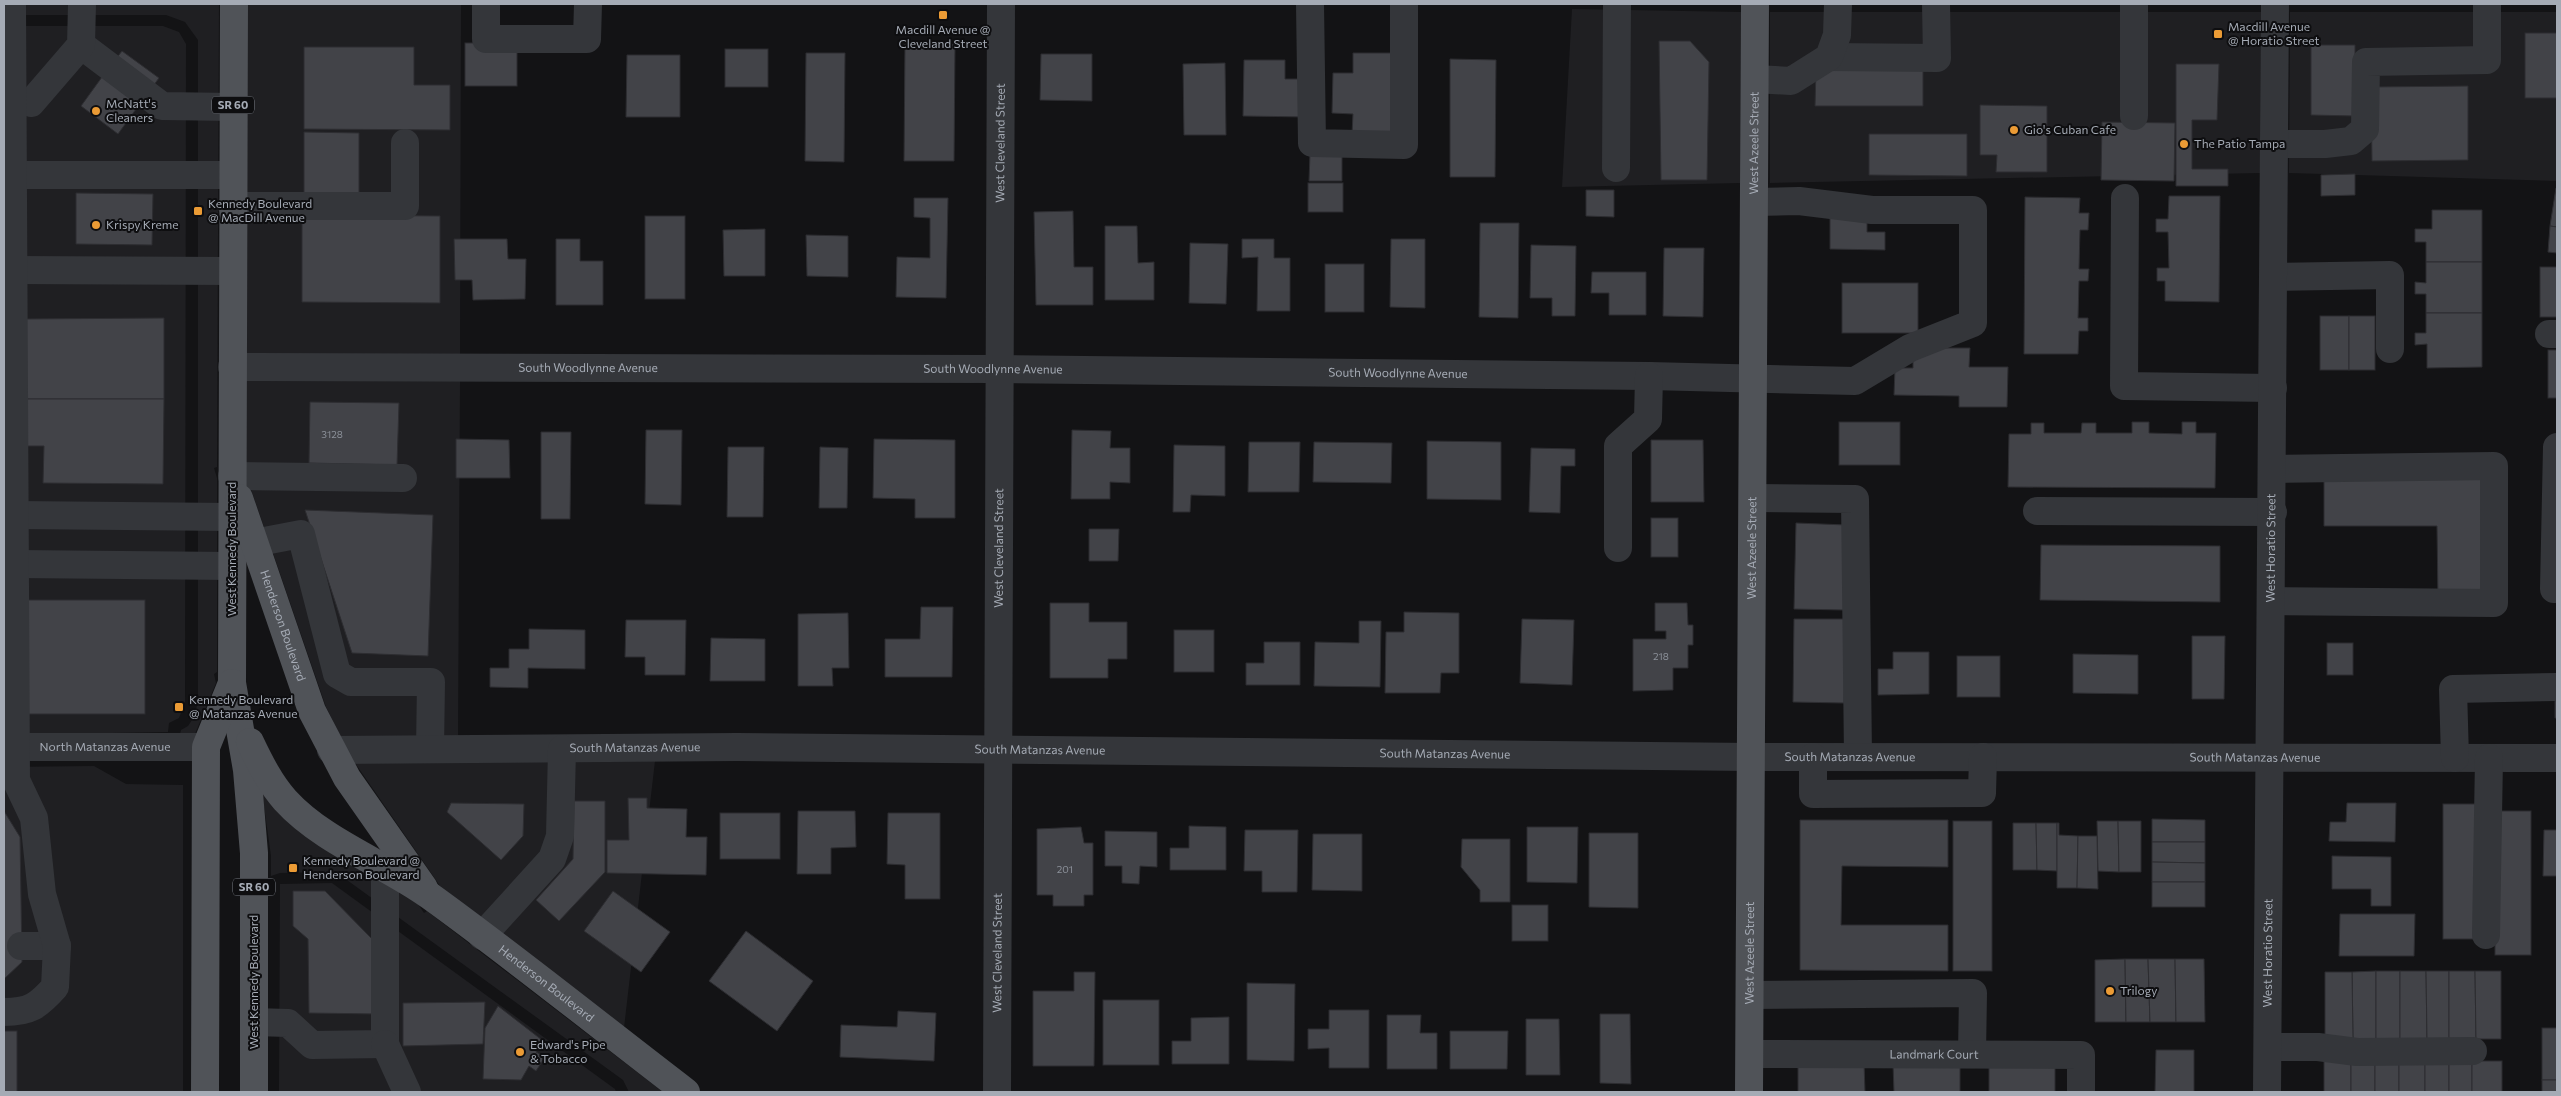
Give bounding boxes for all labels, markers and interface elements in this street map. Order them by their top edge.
marker: Macdill Avenue @ Cleveland Street [937,9,949,21]
place label: Macdill Avenue @ Horatio Street [2228,19,2319,47]
place label: Macdill Avenue @ Cleveland Street [896,22,991,50]
marker: Macdill Avenue @ Horatio Street [2212,28,2224,40]
street label: West Cleveland Street [992,83,1007,203]
street label: West Azeele Street [1746,91,1761,195]
place label: McNatt's Cleaners [106,96,156,124]
road number: SR 60 [212,96,254,114]
marker: McNatt's Cleaners [90,105,102,117]
place label: Gio's Cuban Cafe [2024,122,2116,136]
marker: Gio's Cuban Cafe [2008,124,2020,136]
place label: The Patio Tampa [2194,136,2285,150]
marker: The Patio Tampa [2178,138,2190,150]
place label: Kennedy Boulevard @ MacDill Avenue [208,196,312,224]
marker: Kennedy Boulevard @ MacDill Avenue [192,205,204,217]
place label: Krispy Kreme [106,217,179,231]
marker: Krispy Kreme [90,219,102,231]
street label: South Woodlynne Avenue [518,360,658,374]
street label: South Woodlynne Avenue [923,361,1063,376]
street label: South Woodlynne Avenue [1328,365,1468,380]
house number: 3128 [321,428,343,440]
street label: West Kennedy Boulevard [224,482,238,616]
street label: West Cleveland Street [991,488,1005,608]
street label: West Horatio Street [2263,493,2277,603]
street label: West Azeele Street [1744,496,1758,600]
street label: Henderson Boulevard [258,568,309,683]
house number: 218 [1653,650,1669,662]
place label: Kennedy Boulevard @ Matanzas Avenue [189,692,298,720]
marker: Kennedy Boulevard @ Matanzas Avenue [173,701,185,713]
street label: North Matanzas Avenue [40,739,171,753]
street label: South Matanzas Avenue [569,739,700,754]
street label: South Matanzas Avenue [974,741,1105,757]
street label: South Matanzas Avenue [1379,745,1510,761]
street label: South Matanzas Avenue [1784,749,1915,763]
street label: South Matanzas Avenue [2189,750,2320,764]
place label: Kennedy Boulevard @ Henderson Boulevard [303,853,420,881]
marker: Kennedy Boulevard @ Henderson Boulevard [287,862,299,874]
house number: 201 [1057,863,1073,875]
road number: SR 60 [233,879,275,896]
street label: West Cleveland Street [989,893,1004,1013]
street label: West Horatio Street [2260,898,2274,1008]
street label: West Azeele Street [1741,901,1756,1005]
street label: West Kennedy Boulevard [246,915,260,1049]
street label: Henderson Boulevard [496,942,597,1024]
place label: Trilogy [2120,983,2158,997]
marker: Trilogy [2104,985,2116,997]
place label: Edward's Pipe & Tobacco [530,1037,606,1065]
marker: Edward's Pipe & Tobacco [514,1046,526,1058]
street label: Landmark Court [1889,1046,1979,1061]

